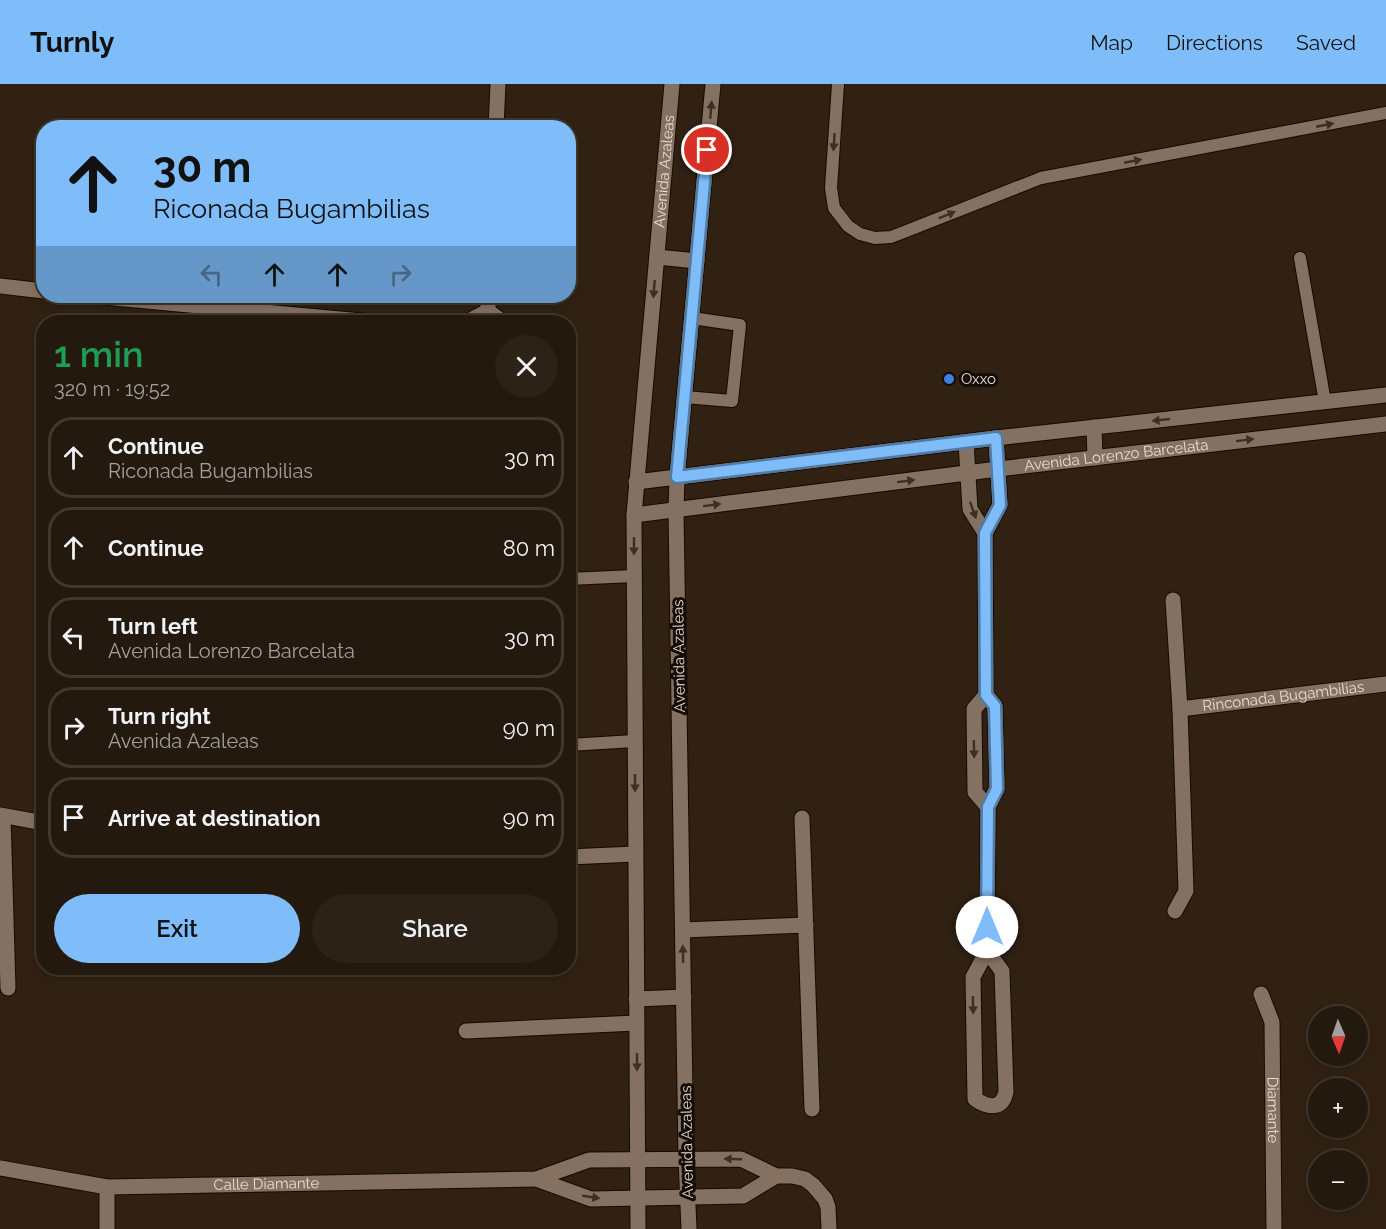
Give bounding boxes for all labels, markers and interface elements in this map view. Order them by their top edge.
text: Turnly [30,26,114,59]
text: Map [1090,30,1133,55]
text: Directions [1166,30,1263,55]
text: Saved [1296,30,1356,55]
one-way arrow [706,100,716,119]
street label: Avenida Azaleas [650,114,678,229]
one-way arrow [1316,120,1335,129]
pin [681,124,732,175]
icon: arrive [690,133,723,166]
one-way arrow [829,133,839,152]
text: 30 m [153,143,251,192]
icon: ahead [54,144,132,222]
one-way arrow [1124,156,1143,165]
text: Riconada Bugambilias [153,193,430,224]
one-way arrow [938,210,956,220]
icon: left [195,258,228,291]
icon: ahead [258,258,291,291]
icon: ahead [321,258,354,291]
icon: right [384,258,417,291]
one-way arrow [649,279,659,298]
text: 1 min [54,333,143,375]
button: close [495,335,558,398]
place label: Oxxo [961,370,996,388]
marker: Oxxo [942,372,956,386]
text: 320 m · 19:52 [54,377,170,401]
one-way arrow [1151,415,1170,424]
text: Continue [108,433,204,459]
street label: Avenida Lorenzo Barcelata [1023,436,1209,475]
one-way arrow [1236,436,1255,445]
icon: ahead [57,441,90,474]
text: 30 m [504,445,555,471]
text: Riconada Bugambilias [108,459,313,483]
one-way arrow [896,476,915,485]
one-way arrow [703,501,722,510]
one-way arrow [969,501,979,519]
icon: ahead [57,531,90,564]
text: Continue [108,535,204,561]
text: 80 m [503,535,555,561]
one-way arrow [629,536,639,555]
street label: Avenida Azaleas [669,599,689,713]
text: Turn left [108,613,198,639]
icon: left [57,621,90,654]
text: 30 m [504,625,555,651]
text: Avenida Lorenzo Barcelata [108,639,355,663]
street label: Rinconada Bugambilias [1201,678,1365,715]
text: Turn right [108,703,211,729]
icon: right [57,711,90,744]
text: 90 m [503,715,555,741]
text: Avenida Azaleas [108,729,259,753]
one-way arrow [970,739,979,758]
one-way arrow [630,773,640,792]
icon: arrive [57,801,90,834]
text: Arrive at destination [108,805,321,831]
text: 90 m [503,805,555,831]
button: Exit [54,894,300,963]
button: Share [312,894,558,963]
position arrow [955,895,1019,959]
one-way arrow [678,944,688,963]
one-way arrow [968,996,978,1015]
north arrow [1308,1006,1368,1066]
map controls [1308,1006,1368,1210]
one-way arrow [632,1052,641,1071]
street label: Diamante [1264,1077,1282,1143]
button: + [1308,1078,1368,1138]
street label: Avenida Azaleas [677,1085,697,1199]
button: − [1308,1150,1368,1210]
one-way arrow [724,1155,743,1164]
street label: Calle Diamante [213,1174,320,1194]
one-way arrow [582,1193,601,1202]

